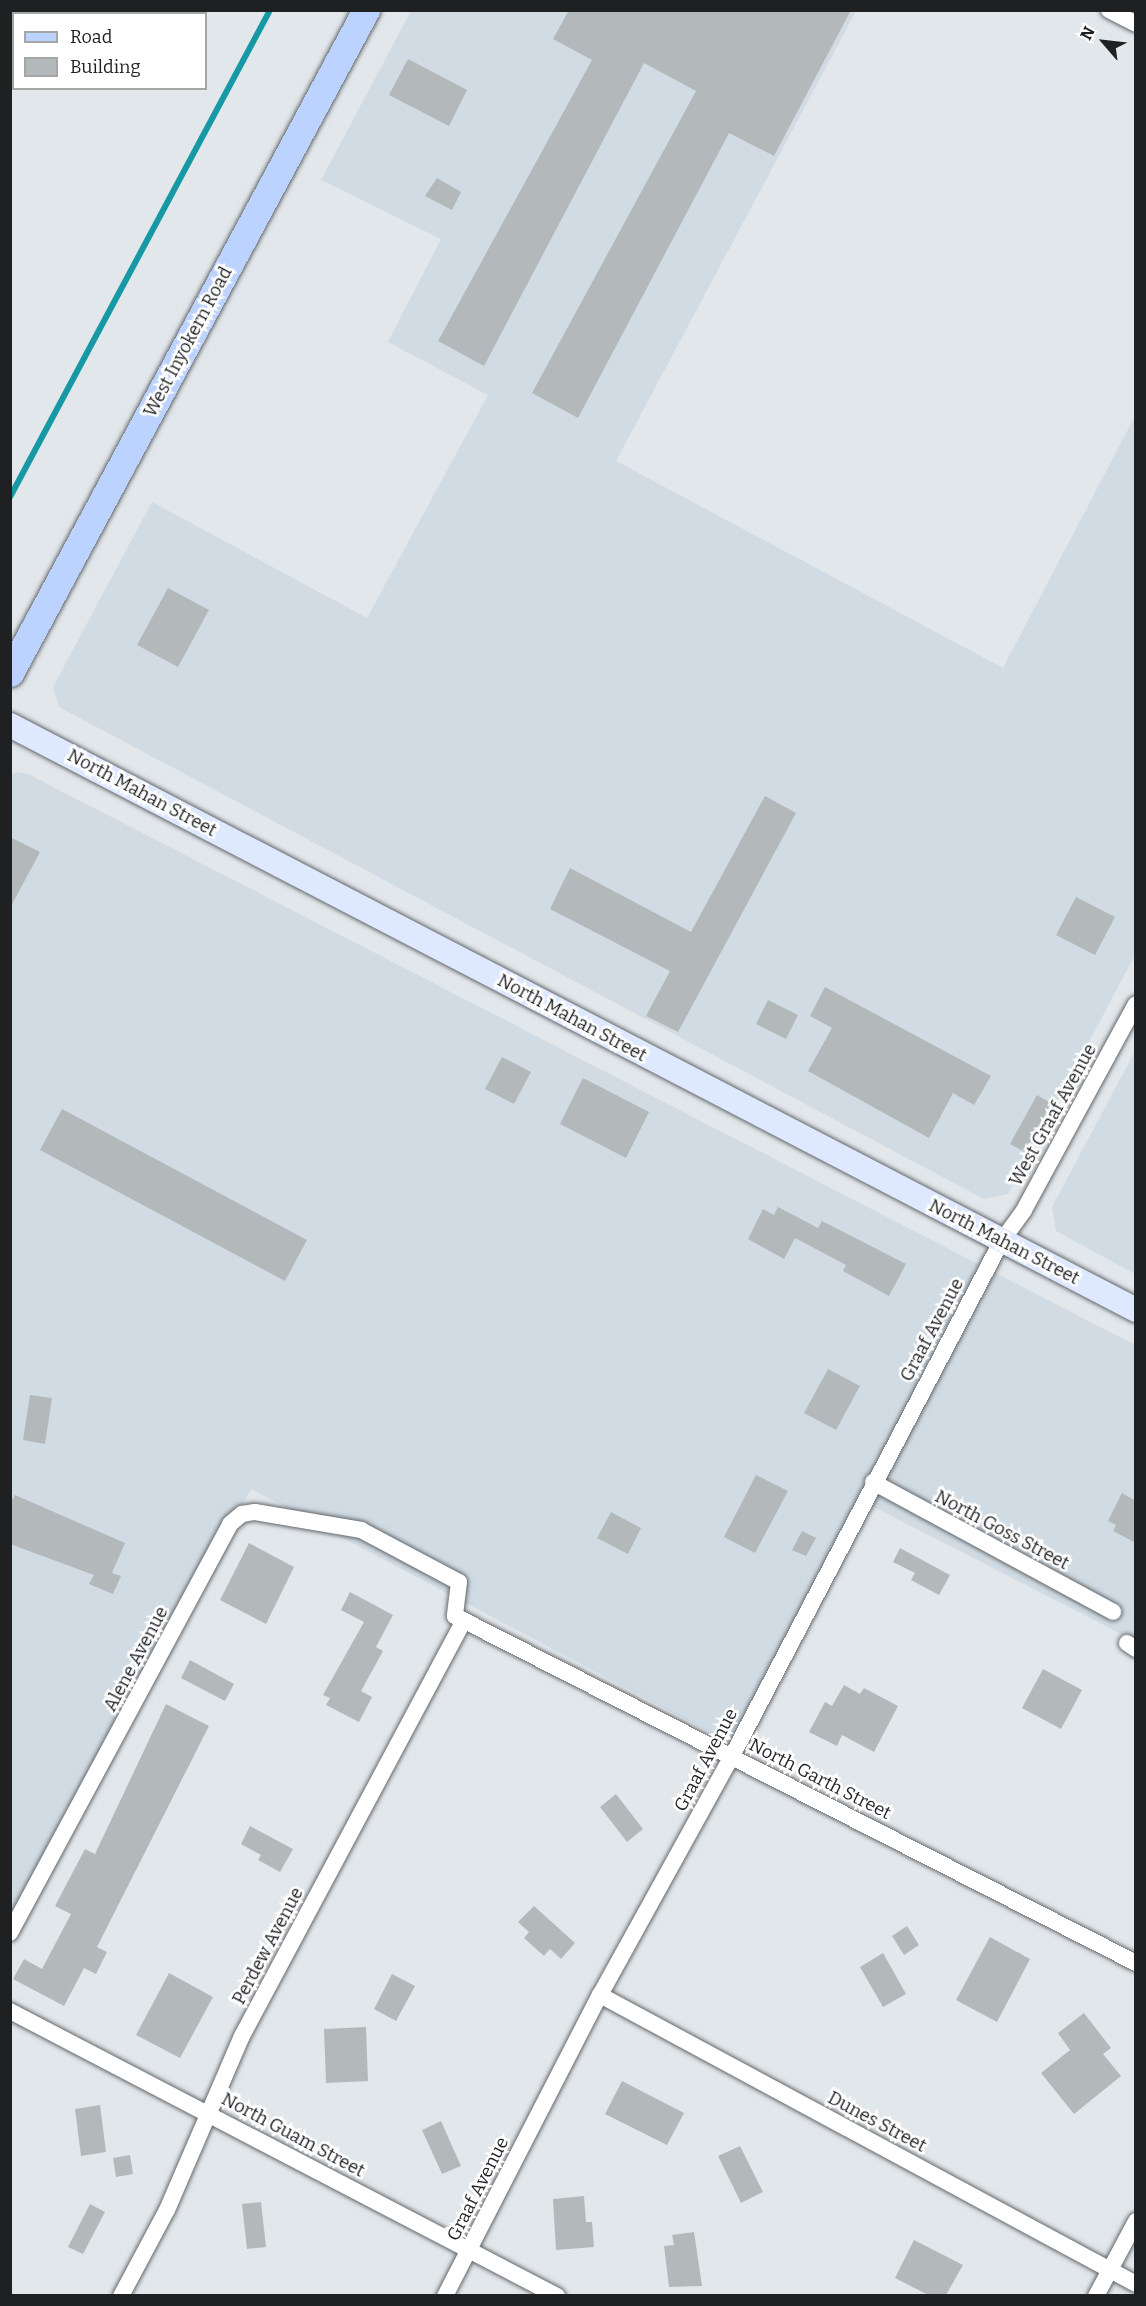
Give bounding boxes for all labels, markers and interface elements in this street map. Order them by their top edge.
legend [12,12,207,90]
north arrow [1074,12,1134,72]
text: N [1076,23,1099,43]
text: Road [70,26,112,48]
text: Building [70,56,141,78]
street label: West Inyokern Road [139,263,237,421]
street label: North Mahan Street [64,745,220,841]
street label: North Mahan Street [494,970,650,1066]
street label: West Graaf Avenue [1005,1040,1101,1190]
street label: North Mahan Street [925,1195,1083,1289]
street label: Graaf Avenue [896,1275,968,1385]
street label: North Goss Street [931,1486,1073,1574]
street label: Alene Avenue [99,1603,173,1715]
street label: Graaf Avenue [670,1705,742,1815]
street label: North Garth Street [746,1734,894,1824]
street label: Perdew Avenue [228,1884,308,2008]
street label: Dunes Street [824,2087,930,2157]
street label: North Guam Street [218,2088,368,2182]
street label: Graaf Avenue [443,2134,513,2244]

